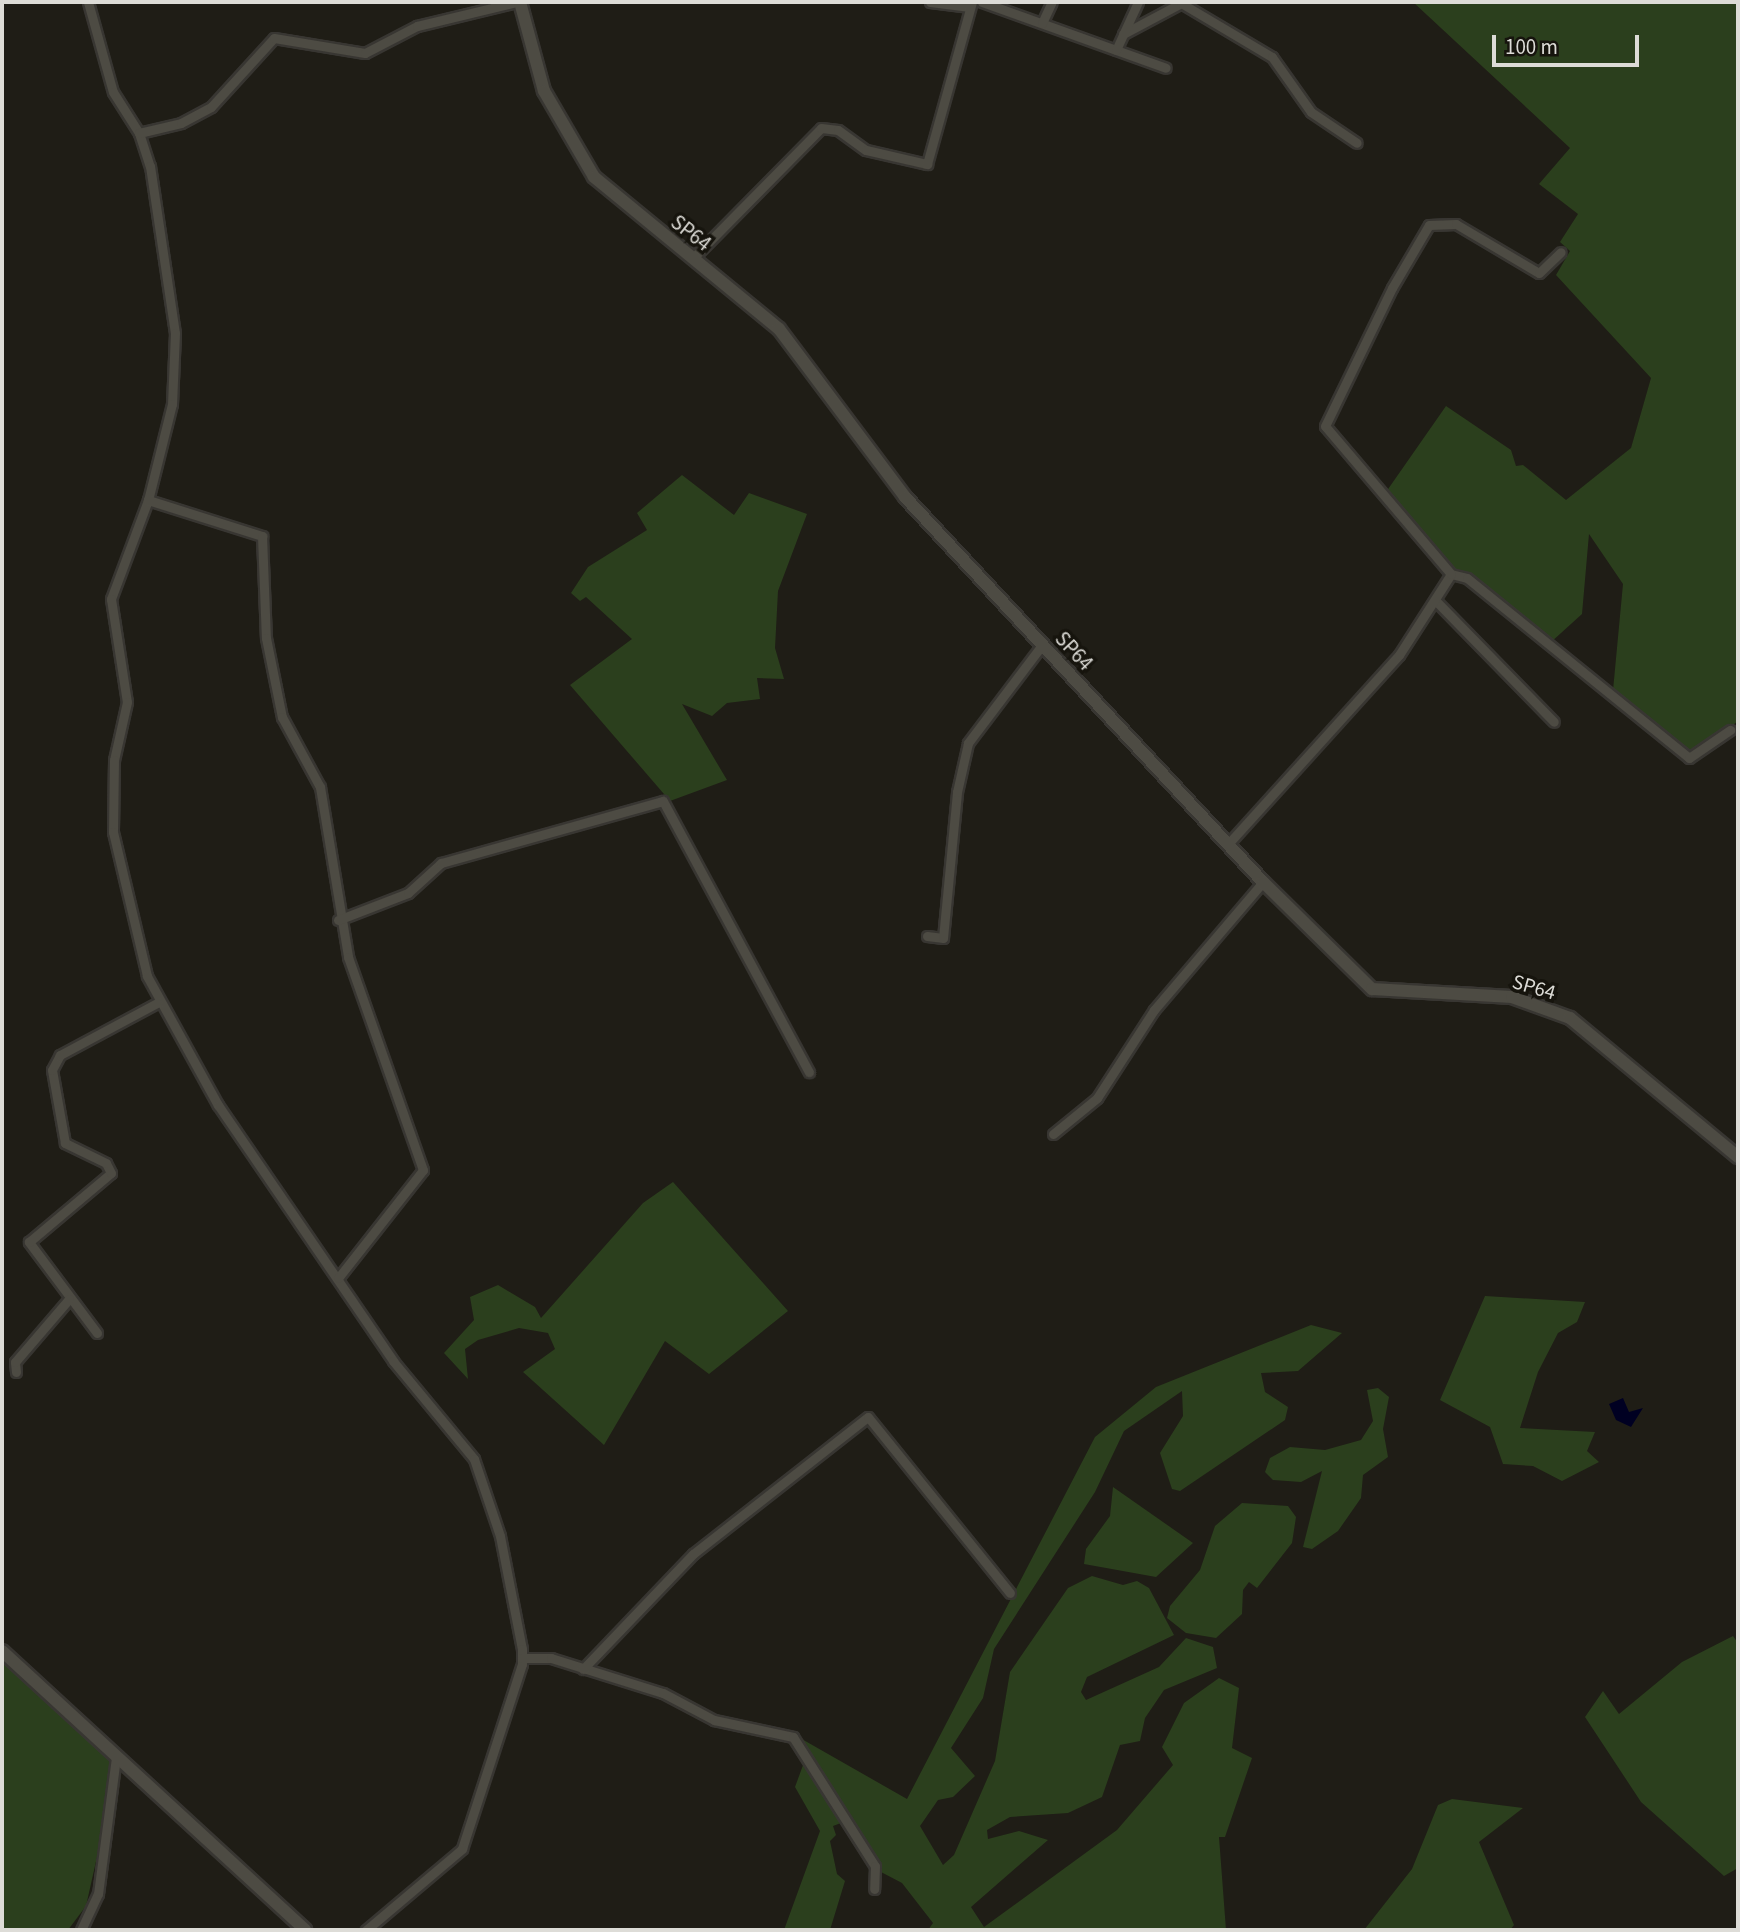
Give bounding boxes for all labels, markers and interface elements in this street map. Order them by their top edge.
scale bar [1495,21,1642,65]
text: 100 m [1505,32,1558,62]
street label: SP64 [666,210,716,256]
street label: SP64 [1050,626,1098,676]
street label: SP64 [1509,969,1559,1005]

